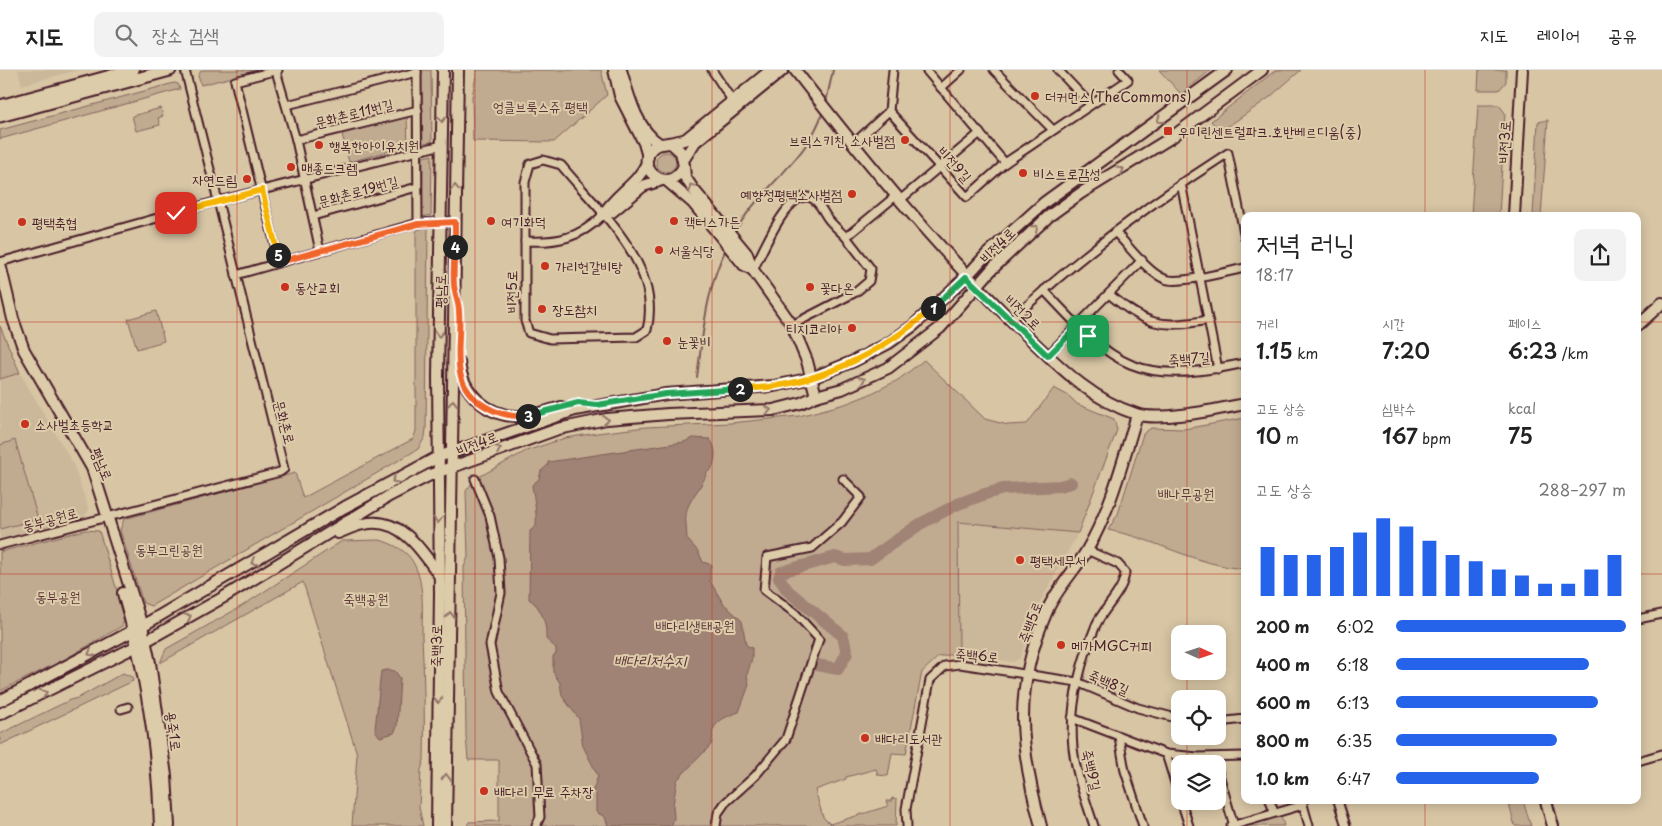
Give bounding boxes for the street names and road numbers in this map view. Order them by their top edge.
street label: 문화촌로11번길 [313,93,396,133]
street label: 비전3로 [1492,120,1516,164]
street label: 비전9길 [933,141,977,187]
street label: 문화촌로19번길 [316,170,401,212]
street label: 비전4로 [974,222,1020,268]
street label: 비전5로 [501,271,522,313]
street label: 평남로 [429,274,451,308]
street label: 비전2로 [1000,289,1046,335]
street label: 죽백7길 [1167,346,1211,370]
street label: 문화촌로 [269,398,301,446]
street label: 비전4로 [453,425,501,461]
street label: 평남로 [86,444,118,484]
street label: 동부공원로 [20,502,80,536]
street label: 죽백5로 [1013,598,1047,646]
street label: 죽백3로 [425,624,447,668]
street label: 죽백6로 [954,643,1000,667]
street label: 죽백8길 [1085,664,1133,700]
street label: 용죽1로 [161,710,187,752]
street label: 죽백9길 [1077,747,1107,794]

